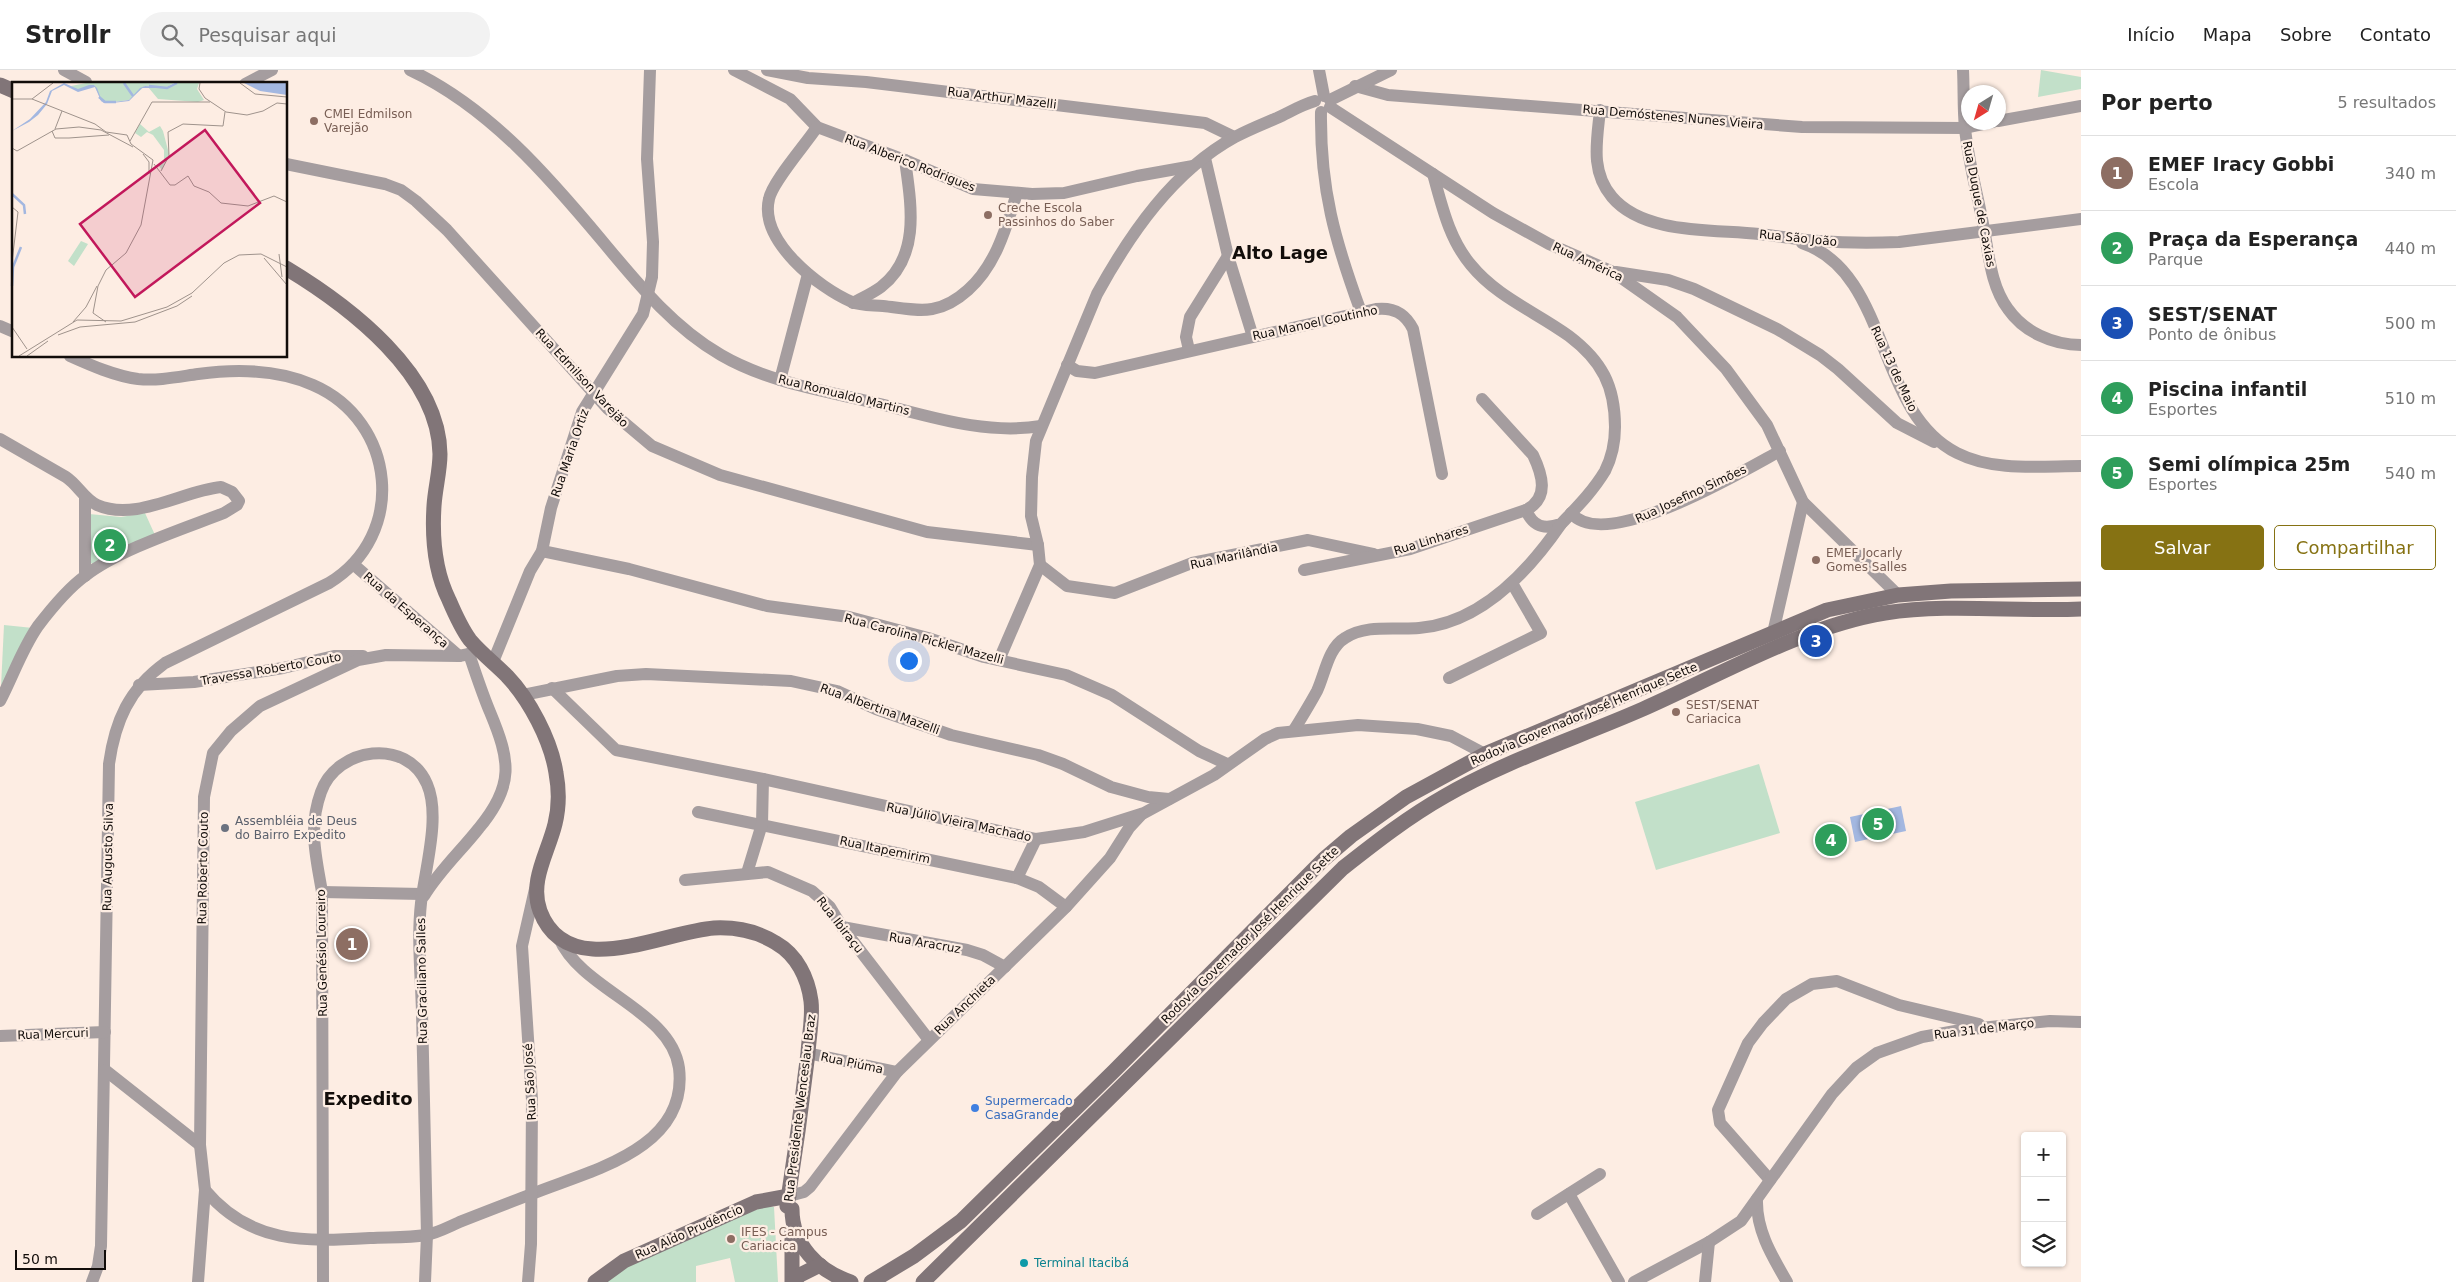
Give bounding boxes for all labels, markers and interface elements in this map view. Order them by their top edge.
search box [140,12,490,57]
text: Strollr [25,21,110,49]
icon: search [158,21,186,49]
text: Pesquisar aqui [198,24,337,46]
text: Início [2127,24,2175,45]
text: Mapa [2203,24,2252,45]
text: Sobre [2280,24,2332,45]
text: Contato [2360,24,2431,45]
inset map [12,82,288,358]
street label: Rua Arthur Mazelli [947,84,1057,112]
north arrow [1961,85,2006,130]
text: Por perto [2101,91,2213,115]
text: 5 resultados [2337,93,2436,112]
street label: Rua Demóstenes Nunes Vieira [1582,102,1764,132]
place label: CMEI Edmilson Varejão [324,107,412,135]
marker: CMEI Edmilson Varejão [308,115,320,127]
street label: Rua Alberico Rodrigues [843,132,977,194]
street label: Rua Duque de Caxias [1960,140,1998,268]
text: EMEF Iracy Gobbi [2148,153,2334,175]
text: 1 [2111,164,2123,183]
text: 340 m [2385,164,2436,183]
text: Escola [2148,175,2199,194]
place label: Creche Escola Passinhos do Saber [998,201,1114,229]
marker: Creche Escola Passinhos do Saber [982,209,994,221]
street label: Rua São João [1758,227,1838,249]
text: Praça da Esperança [2148,228,2358,250]
text: 2 [2111,239,2123,258]
text: 440 m [2385,239,2436,258]
street label: Rua América [1551,240,1625,284]
district label: Alto Lage [1232,242,1328,263]
text: Parque [2148,250,2203,269]
street label: Rua Manoel Coutinho [1251,303,1379,343]
text: SEST/SENAT [2148,303,2277,325]
text: 3 [2111,314,2123,333]
text: 500 m [2385,314,2436,333]
street label: Rua 13 de Maio [1868,324,1920,414]
text: Ponto de ônibus [2148,325,2276,344]
street label: Rua Edmilson Varejão [533,326,631,430]
street label: Rua Romualdo Martins [777,372,911,418]
text: Piscina infantil [2148,378,2307,400]
text: 4 [2111,389,2123,408]
text: 510 m [2385,389,2436,408]
text: Esportes [2148,400,2217,419]
street label: Rua Maria Ortiz [548,407,592,499]
text: Semi olímpica 25m [2148,453,2350,475]
street label: Rua Josefino Simões [1633,462,1749,526]
text: 5 [2111,464,2123,483]
text: 540 m [2385,464,2436,483]
text: Esportes [2148,475,2217,494]
street label: Rua Linhares [1392,522,1470,558]
button: Salvar [2101,525,2264,570]
button: Compartilhar [2274,525,2436,570]
pin: 2 [94,526,126,564]
street label: Rua Marilândia [1189,540,1279,572]
place label: EMEF Jocarly Gomes Salles [1826,546,1907,574]
marker: EMEF Jocarly Gomes Salles [1810,554,1822,566]
street label: Rua da Esperança [361,569,451,651]
street label: Rua Carolina Pickler Mazelli [843,611,1005,667]
pin: 3 [1800,622,1832,660]
your location [896,648,922,674]
street label: Travessa Roberto Couto [199,650,342,688]
street label: Rodovia Governador José Henrique Sette [1468,660,1700,768]
street label: Rua Albertina Mazelli [818,681,942,737]
place label: SEST/SENAT Cariacica [1686,698,1760,726]
marker: SEST/SENAT Cariacica [1670,706,1682,718]
street label: Rua Júlio Vieira Machado [885,800,1033,844]
street label: Rua Augusto Silva [100,803,116,911]
pin: 5 [1862,805,1894,843]
street label: Rua Roberto Couto [195,811,211,925]
place label: Assembléia de Deus do Bairro Expedito [235,814,357,842]
pin: 4 [1815,821,1847,859]
marker: Assembléia de Deus do Bairro Expedito [219,822,231,834]
street label: Rua Itapemirim [838,834,932,866]
street label: Rodovia Governador José Henrique Sette [1158,843,1342,1027]
street label: Rua Genésio Loureiro [314,889,330,1017]
street label: Rua Ibiraçu [814,894,866,956]
street label: Rua Graciliano Salles [414,918,430,1044]
pin: 1 [336,925,368,963]
street label: Rua Aracruz [888,930,962,956]
street label: Rua Anchieta [932,972,998,1038]
street label: Rua Presidente Wenceslau Braz [782,1013,818,1203]
street label: Rua 31 de Março [1933,1016,2035,1042]
street label: Rua Mercuri [17,1026,89,1042]
street label: Rua São José [521,1043,539,1121]
street label: Rua Piúma [819,1050,885,1076]
district label: Expedito [323,1088,413,1109]
place label: Supermercado CasaGrande [985,1094,1073,1122]
marker: Supermercado CasaGrande [969,1102,981,1114]
map controls [2021,1132,2066,1267]
button: + [2021,1132,2066,1177]
button: − [2021,1177,2066,1222]
street label: Rua Aldo Prudêncio [633,1202,745,1262]
button: layers [2021,1222,2066,1267]
place label: IFES - Campus Cariacica [741,1225,828,1253]
marker: IFES - Campus Cariacica [725,1233,737,1245]
scale bar [15,1247,106,1270]
text: 50 m [22,1251,58,1267]
place label: Terminal Itacibá [1033,1256,1129,1270]
marker: Terminal Itacibá [1018,1257,1030,1269]

